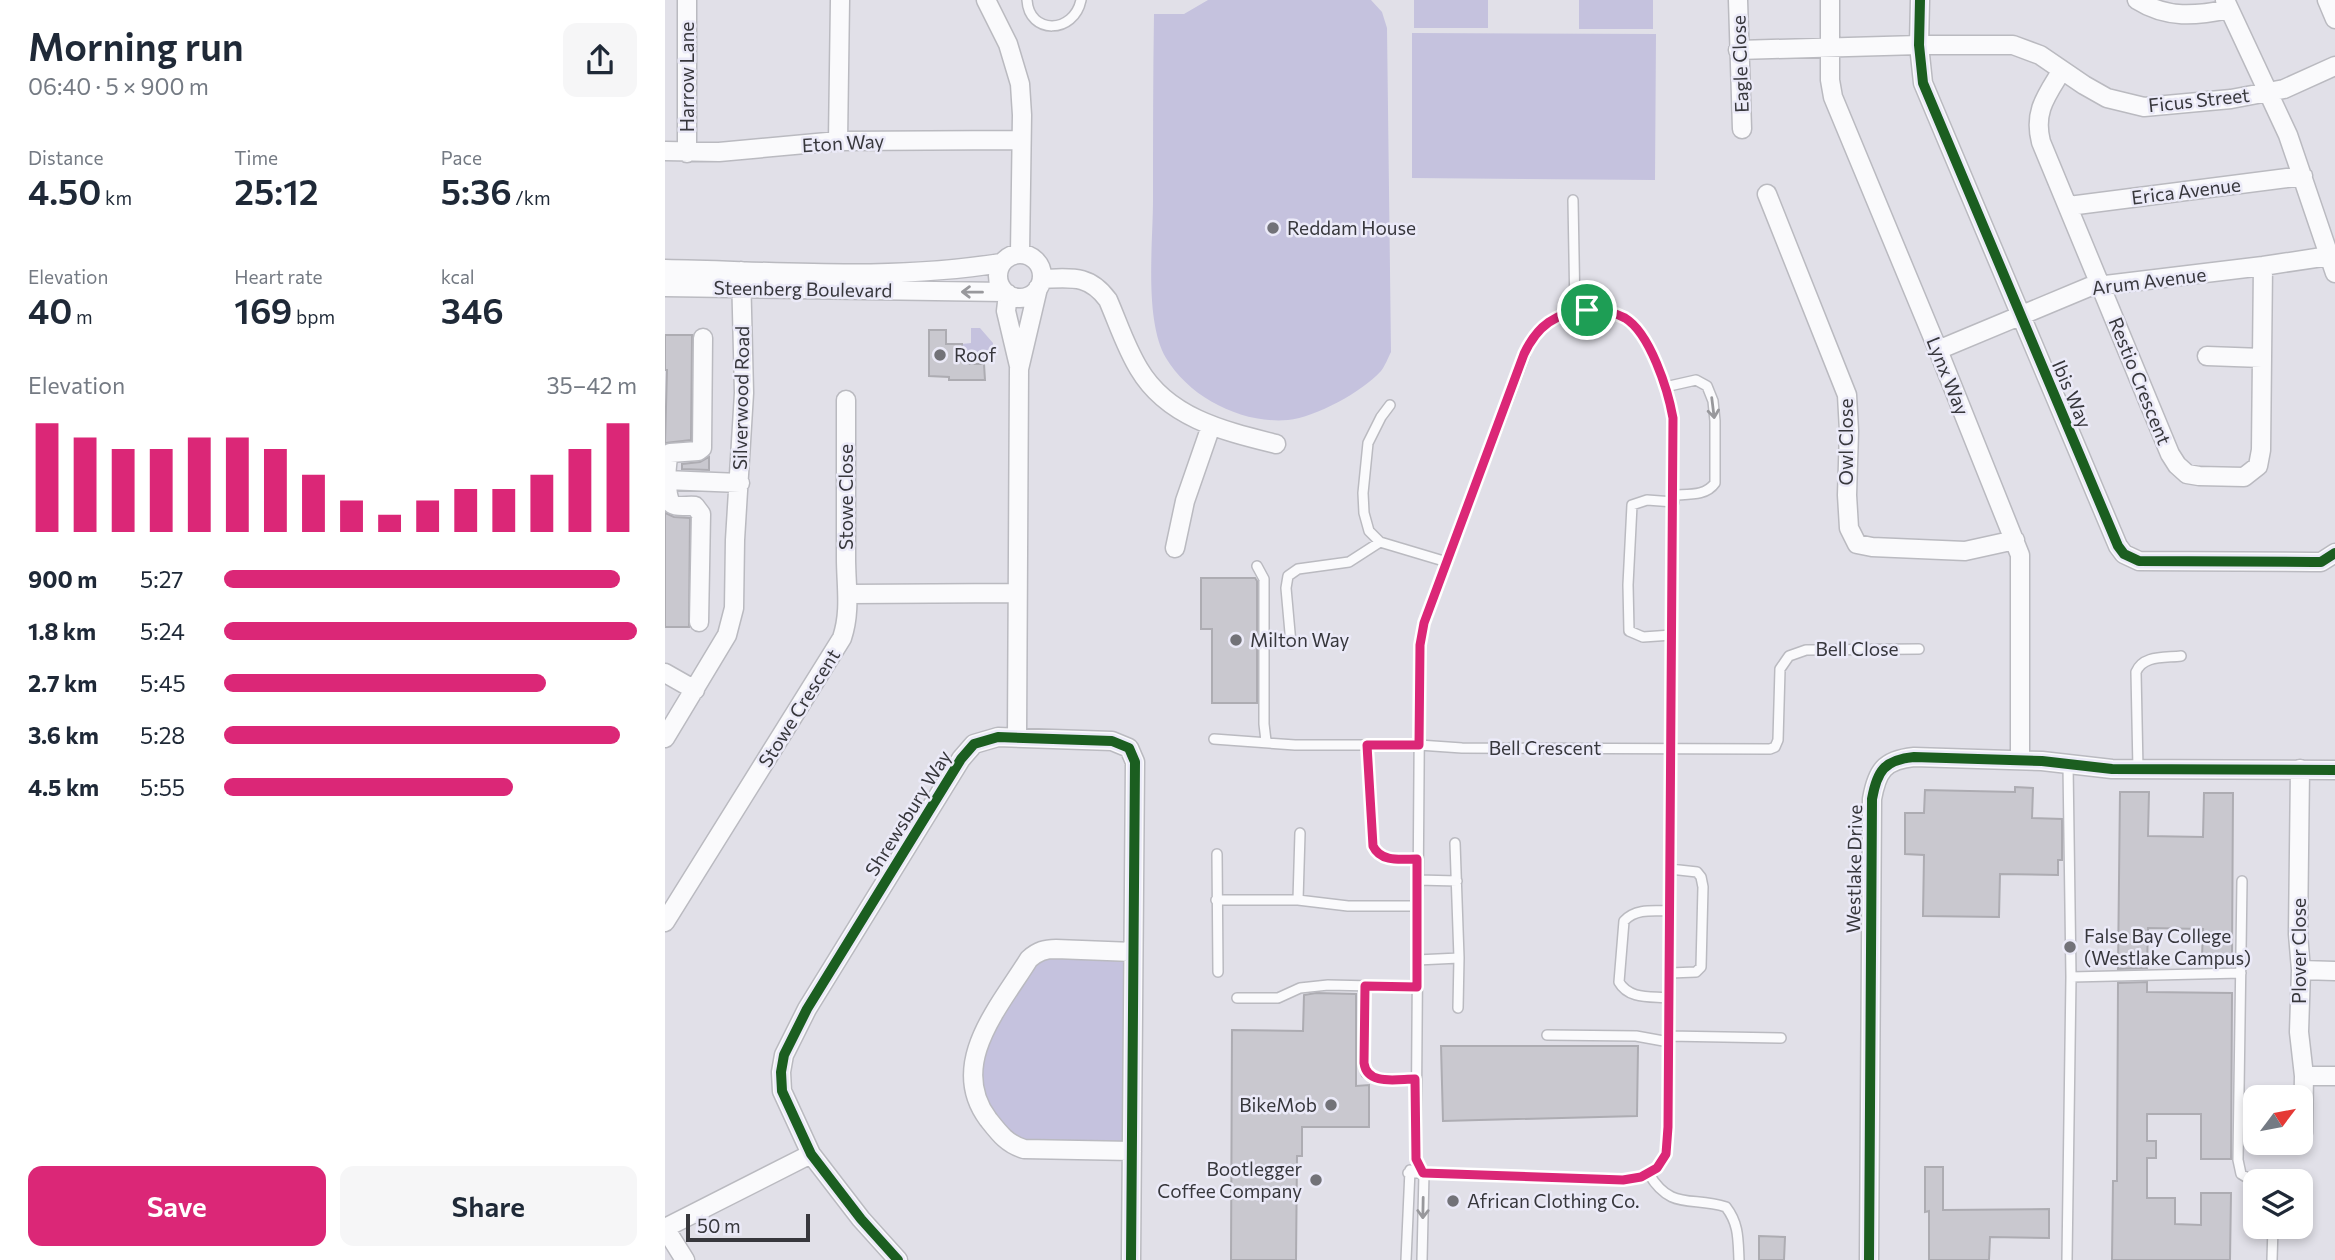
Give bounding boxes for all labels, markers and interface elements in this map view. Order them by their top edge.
street label: Eagle Close [1726,15,1753,113]
text: Morning run [28,22,244,69]
street label: Harrow Lane [675,22,698,132]
button: share [563,23,637,97]
text: 06:40 · 5 × 900 m [28,72,209,100]
street label: Ficus Street [2147,83,2251,116]
street label: Eton Way [801,129,885,156]
text: Distance [28,146,104,169]
text: Time [234,146,278,169]
text: Pace [441,146,482,169]
text: 4.50 [28,169,101,212]
text: 25:12 [234,169,319,212]
text: 5:36 [441,169,512,212]
street label: Erica Avenue [2130,172,2242,209]
text: km [101,186,132,209]
text: /km [512,186,551,209]
place label: Reddam House [1287,216,1416,239]
marker: Reddam House [1265,220,1281,236]
street label: Arum Avenue [2091,262,2207,299]
text: Elevation [28,265,108,288]
text: Heart rate [234,265,323,288]
text: kcal [441,265,475,288]
street label: Steenberg Boulevard [713,275,893,302]
pin [1557,280,1617,340]
one-way arrow [961,285,984,299]
text: 40 [28,288,72,331]
text: 169 [234,288,292,331]
text: 346 [441,288,504,331]
icon: arrive [1568,291,1606,329]
text: m [72,305,93,328]
text: bpm [292,305,335,328]
street label: Restio Crescent [2104,314,2177,448]
street label: Silverwood Road [728,326,753,470]
street label: Lynx Way [1922,333,1975,419]
place label: Roof [954,343,997,366]
marker: Roof [932,347,948,363]
street label: Ibis Way [2048,356,2097,431]
text: Elevation [28,371,125,399]
text: 35–42 m [546,371,637,399]
one-way arrow [1707,396,1720,419]
street label: Owl Close [1834,399,1857,485]
street label: Stowe Close [834,444,857,550]
text: 900 m [28,565,97,593]
text: 5:27 [140,565,183,593]
text: 1.8 km [28,617,96,645]
text: 5:24 [140,617,185,645]
place label: Milton Way [1250,628,1350,651]
marker: Milton Way [1228,632,1244,648]
street label: Bell Close [1815,637,1899,660]
street label: Stowe Crescent [753,644,844,771]
text: 2.7 km [28,669,97,697]
text: 5:45 [140,669,186,697]
text: 3.6 km [28,721,99,749]
text: 5:28 [140,721,185,749]
street label: Bell Crescent [1489,736,1602,759]
street label: Shrewsbury Way [860,746,955,880]
text: 4.5 km [28,773,99,801]
text: 5:55 [140,773,185,801]
street label: Westlake Drive [1841,804,1866,934]
street label: Plover Close [2287,898,2310,1004]
place label: False Bay College (Westlake Campus) [2084,924,2251,969]
marker: False Bay College (Westlake Campus) [2062,939,2078,955]
north arrow [2243,1085,2313,1155]
map controls [2243,1085,2313,1239]
place label: BikeMob [1239,1093,1317,1116]
marker: BikeMob [1323,1097,1339,1113]
place label: Bootlegger Coffee Company [1157,1157,1302,1202]
button: Save [28,1166,326,1246]
button: Share [340,1166,637,1246]
button: layers [2243,1169,2313,1239]
marker: Bootlegger Coffee Company [1308,1172,1324,1188]
place label: African Clothing Co. [1467,1189,1639,1212]
marker: African Clothing Co. [1445,1193,1461,1209]
one-way arrow [1416,1197,1429,1220]
scale bar [686,1211,810,1243]
text: 50 m [697,1214,741,1237]

